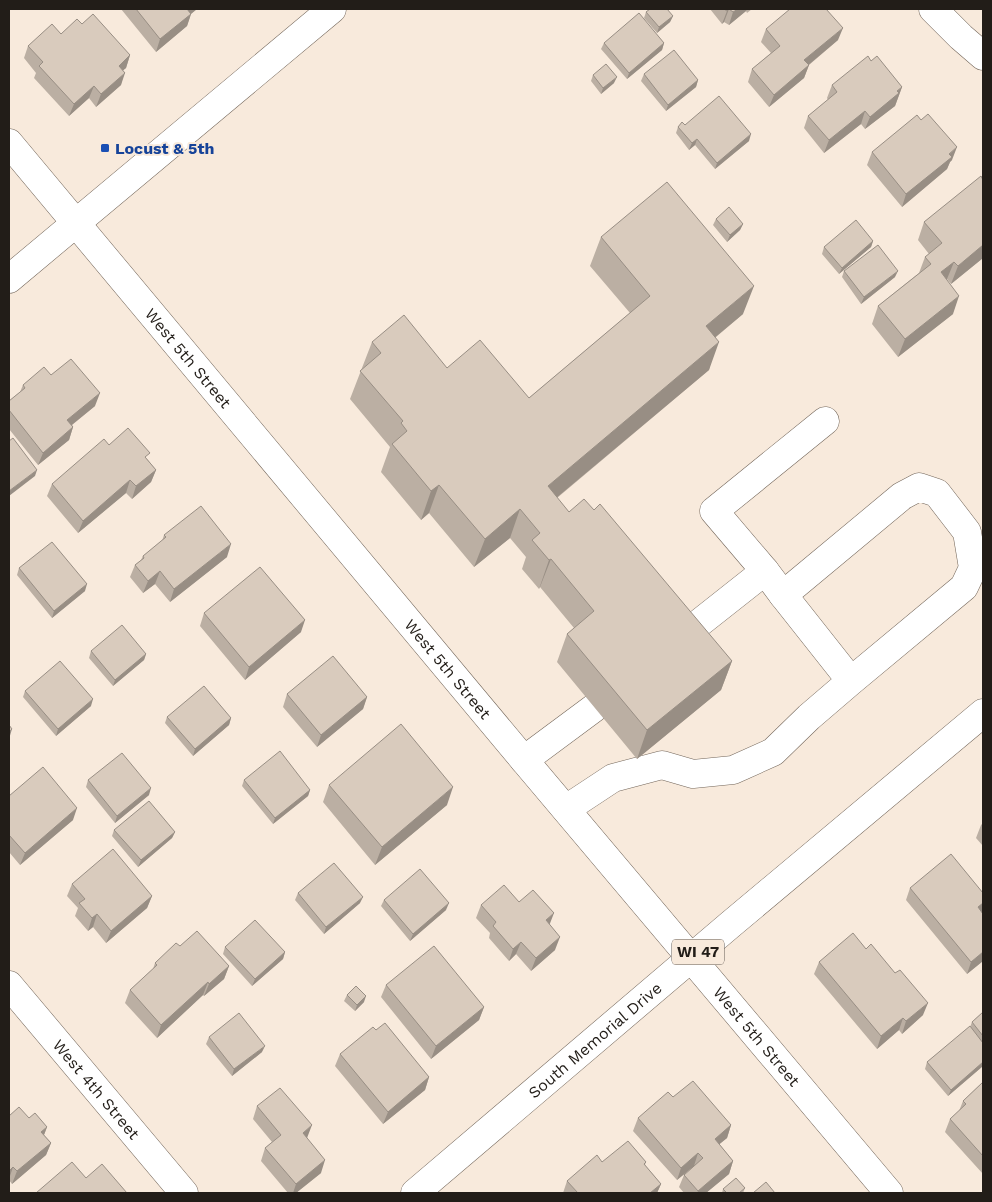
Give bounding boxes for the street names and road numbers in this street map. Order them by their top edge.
street label: West 5th Street [141,304,235,412]
street label: West 5th Street [400,615,495,723]
road number: WI 47 [672,940,724,964]
street label: South Memorial Drive [525,978,666,1102]
street label: West 5th Street [709,983,804,1090]
street label: West 4th Street [49,1036,144,1143]

